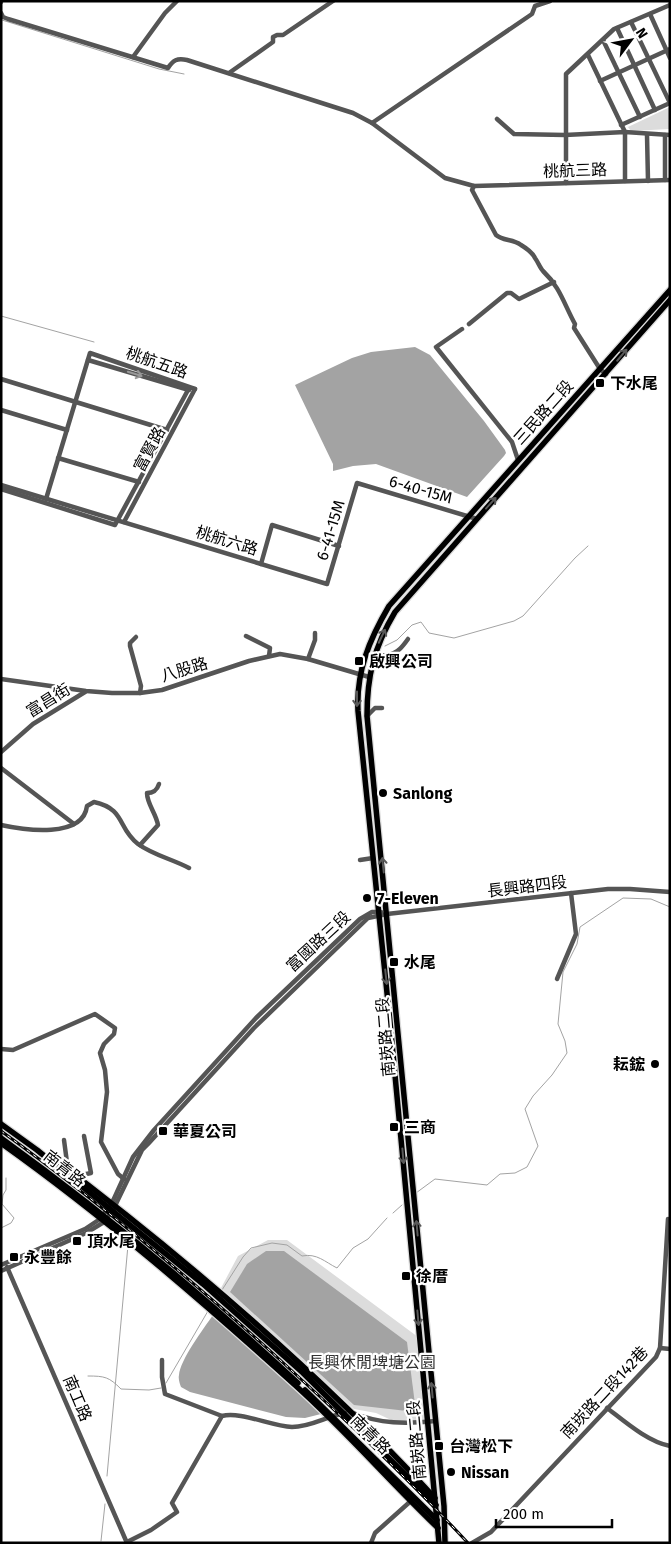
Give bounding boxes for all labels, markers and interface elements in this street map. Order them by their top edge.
north arrow [606,15,656,65]
text: N [632,25,651,42]
street label: 桃航三路 [543,160,607,181]
street label: 桃航五路 [123,343,190,382]
one-way arrow [616,349,627,362]
one-way arrow [126,370,142,380]
place label: 下水尾 [610,374,658,393]
street label: 三民路二段 [510,376,577,448]
marker: 下水尾 [594,377,606,389]
street label: 富賢路 [130,424,169,475]
street label: 6-40-15M [387,471,455,508]
one-way arrow [485,497,497,510]
street label: 6-41-15M [312,498,349,563]
street label: 桃航六路 [193,522,260,559]
one-way arrow [377,629,387,644]
place label: 啟興公司 [369,652,433,671]
street label: 八股路 [158,653,210,686]
marker: 啟興公司 [353,655,365,667]
street label: 富昌街 [23,680,74,721]
one-way arrow [352,691,362,707]
place label: Sanlong [393,784,452,803]
marker: Sanlong [377,787,389,799]
one-way arrow [378,858,387,874]
street label: 長興路四段 [486,872,568,901]
place label: 7-Eleven [377,889,439,908]
marker: 7-Eleven [361,892,373,904]
street label: 富國路三段 [283,907,354,976]
place label: 水尾 [404,953,436,972]
marker: 水尾 [388,956,400,968]
one-way arrow [381,969,390,985]
street label: 南崁路二段 [373,996,398,1078]
place label: 耘鋐 [613,1055,645,1074]
marker: 耘鋐 [649,1058,661,1070]
place label: 三商 [404,1118,436,1137]
marker: 三商 [388,1121,400,1133]
place label: 華夏公司 [173,1122,237,1141]
marker: 華夏公司 [157,1125,169,1137]
street label: 南青路 [40,1146,89,1191]
one-way arrow [398,1148,408,1164]
one-way arrow [412,1220,422,1236]
place label: 頂水尾 [87,1232,135,1251]
marker: 頂水尾 [71,1235,83,1247]
place label: 永豐餘 [24,1248,72,1267]
marker: 永豐餘 [8,1251,20,1263]
place label: 徐厝 [416,1267,448,1286]
marker: 徐厝 [400,1270,412,1282]
one-way arrow [413,1310,423,1326]
street label: 南崁路二段142巷 [557,1342,652,1442]
park label: 長興休閒埤塘公園 [308,1353,436,1372]
street label: 南工路 [59,1372,96,1424]
one-way arrow [427,1382,437,1398]
street label: 南崁路二段 [404,1399,429,1481]
street label: 南青路 [347,1411,394,1458]
place label: 台灣松下 [449,1437,513,1456]
marker: 台灣松下 [433,1440,445,1452]
place label: Nissan [461,1463,509,1482]
marker: Nissan [445,1466,457,1478]
scale bar [496,1496,612,1528]
text: 200 m [503,1505,544,1523]

